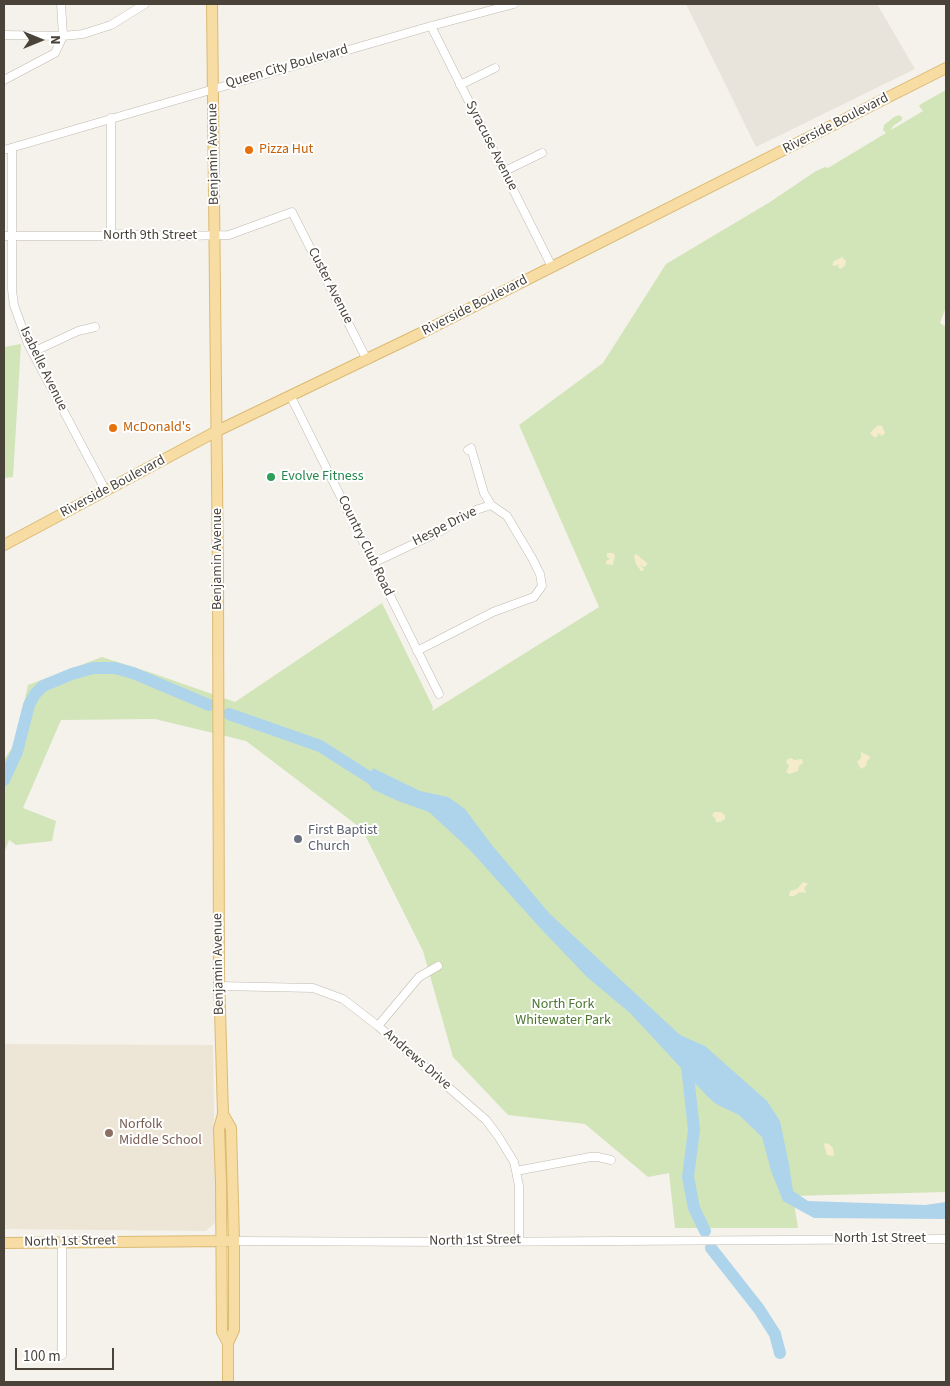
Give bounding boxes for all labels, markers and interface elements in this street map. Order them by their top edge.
north arrow [15,15,65,65]
text: N [45,35,65,45]
street label: Queen City Boulevard [224,41,350,93]
street label: Riverside Boulevard [780,90,892,158]
street label: Syracuse Avenue [461,98,521,194]
street label: Benjamin Avenue [205,103,223,205]
place label: Pizza Hut [259,142,313,158]
marker: Pizza Hut [243,144,255,156]
street label: North 9th Street [103,228,197,244]
street label: Custer Avenue [304,245,356,327]
street label: Riverside Boulevard [419,272,531,340]
street label: Isabelle Avenue [15,324,71,414]
place label: McDonald's [123,420,191,436]
marker: McDonald's [107,422,119,434]
street label: Riverside Boulevard [58,452,168,522]
place label: Evolve Fitness [281,469,364,485]
marker: Evolve Fitness [265,471,277,483]
street label: Country Club Road [333,493,397,599]
street label: Hespe Drive [410,504,480,550]
street label: Benjamin Avenue [210,508,226,610]
place label: First Baptist Church [308,823,378,856]
marker: First Baptist Church [292,833,304,845]
street label: Benjamin Avenue [210,913,228,1015]
park label: North Fork Whitewater Park [515,997,611,1030]
street label: Andrews Drive [380,1026,454,1094]
place label: Norfolk Middle School [119,1117,202,1150]
marker: Norfolk Middle School [103,1127,115,1139]
street label: North 1st Street [834,1231,926,1247]
street label: North 1st Street [429,1232,521,1250]
street label: North 1st Street [24,1233,116,1251]
scale bar [18,1338,116,1370]
text: 100 m [23,1346,61,1367]

